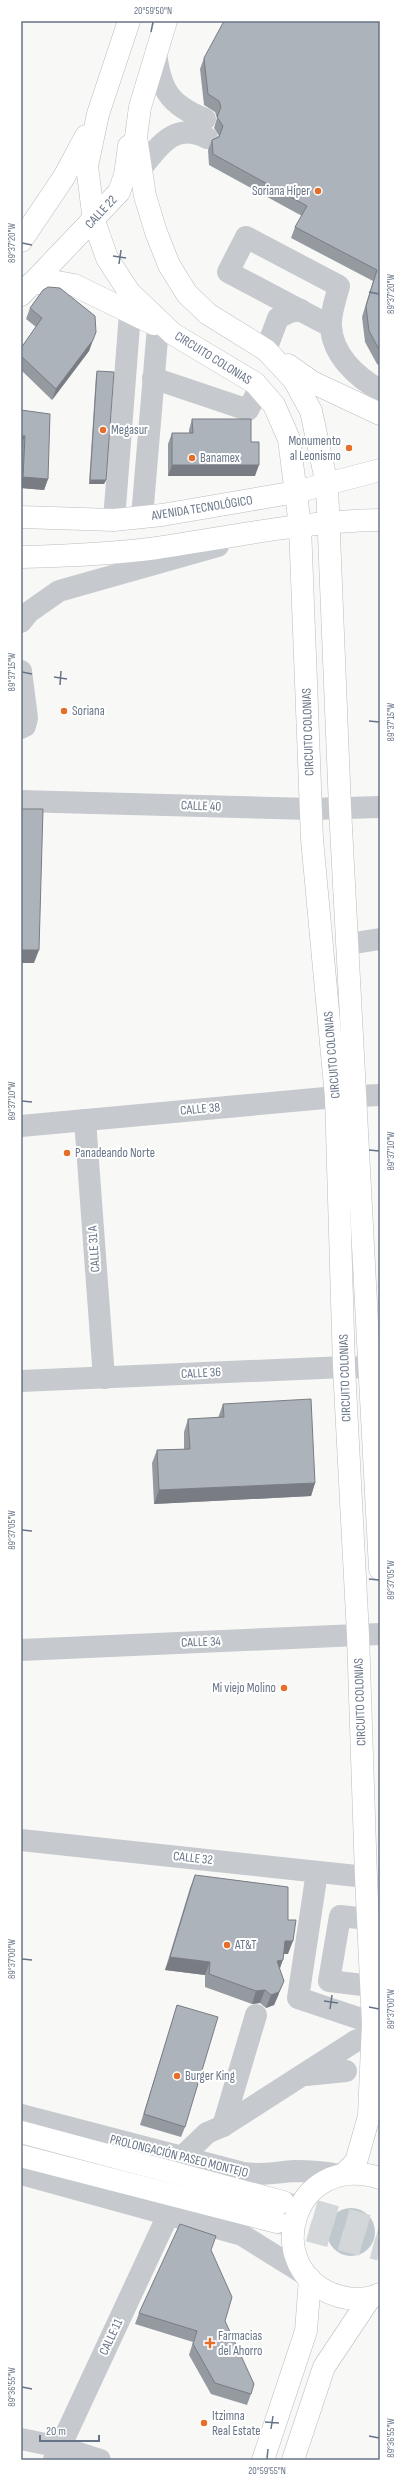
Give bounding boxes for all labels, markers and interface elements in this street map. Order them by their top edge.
text: 20°59'50"N [134,5,172,17]
place label: Soriana Híper [252,183,310,199]
marker: Soriana Híper [313,186,323,196]
street label: CALLE 22 [82,192,120,232]
text: 89°37'20"W [6,223,18,263]
text: 89°37'20"W [385,274,397,314]
street label: CIRCUITO COLONIAS [172,328,255,388]
place label: Megasur [111,422,148,438]
marker: Megasur [98,425,108,435]
place label: Monumento al Leonismo [288,433,341,464]
marker: Monumento al Leonismo [344,443,354,453]
place label: Banamex [200,450,240,466]
marker: Banamex [187,453,197,463]
street label: AVENIDA TECNOLÓGICO [149,492,254,524]
text: 89°37'15"W [6,652,18,691]
street label: CIRCUITO COLONIAS [298,687,318,776]
text: 89°37'15"W [385,702,397,741]
place label: Soriana [72,703,105,719]
marker: Soriana [59,706,69,716]
street label: CALLE 40 [181,797,222,815]
street label: CIRCUITO COLONIAS [320,1010,344,1099]
text: 89°37'10"W [6,1081,18,1121]
street label: CALLE 38 [179,1099,221,1119]
text: 89°37'10"W [385,1131,397,1171]
place label: Panadeando Norte [75,1145,155,1161]
marker: Panadeando Norte [62,1148,72,1158]
street label: CALLE 31 A [84,1225,104,1273]
street label: CIRCUITO COLONIAS [335,1333,355,1422]
street label: CALLE 36 [181,1364,222,1382]
text: 89°37'05"W [6,1510,18,1550]
text: 89°37'05"W [385,1560,397,1600]
street label: CALLE 34 [181,1633,222,1651]
street label: CIRCUITO COLONIAS [350,1657,370,1746]
place label: Mi viejo Molino [212,1680,276,1696]
marker: Mi viejo Molino [279,1683,289,1693]
street label: CALLE 32 [172,1848,214,1868]
place label: AT&T [234,1937,257,1953]
text: 89°37'00"W [6,1938,18,1979]
marker: AT&T [222,1940,232,1950]
text: 89°37'00"W [385,1988,397,2029]
place label: Burger King [185,2068,235,2084]
marker: Burger King [172,2071,182,2081]
street label: PROLONGACIÓN PASEO MONTEJO [108,2131,250,2181]
street label: CALLE 11 [96,2316,126,2358]
place label: Farmacias del Ahorro [218,2328,262,2359]
marker: Farmacias del Ahorro [205,2338,215,2348]
text: 89°36'55"W [6,2367,18,2407]
place label: Itzimna Real Estate [212,2408,261,2439]
scale bar [40,2417,99,2443]
marker: Itzimna Real Estate [199,2418,209,2428]
text: 89°36'55"W [385,2418,397,2458]
text: 20 m [46,2424,66,2439]
text: 20°59'55"N [248,2465,286,2477]

